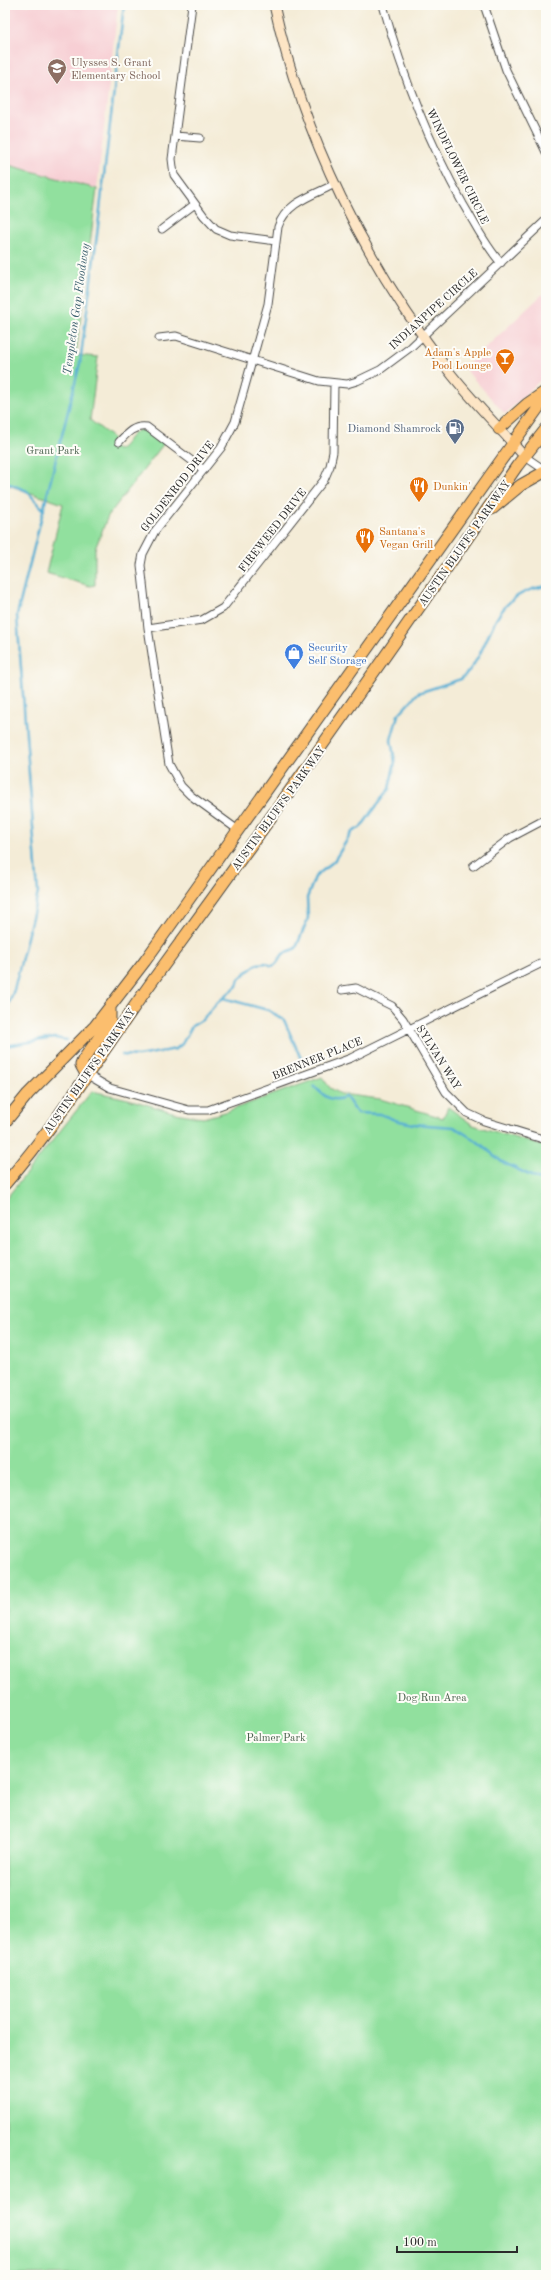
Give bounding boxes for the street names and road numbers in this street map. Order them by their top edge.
street label: WINDFLOWER CIRCLE [424,107,489,226]
street label: INDIANPIPE CIRCLE [388,268,480,352]
street label: GOLDENROD DRIVE [139,440,217,534]
street label: AUSTIN BLUFFS PARKWAY [417,479,513,609]
street label: FIREWEED DRIVE [237,487,309,575]
street label: AUSTIN BLUFFS PARKWAY [230,745,328,873]
street label: AUSTIN BLUFFS PARKWAY [42,1007,138,1137]
street label: SYLVAN WAY [414,1024,462,1092]
street label: BRENNER PLACE [271,1036,364,1083]

